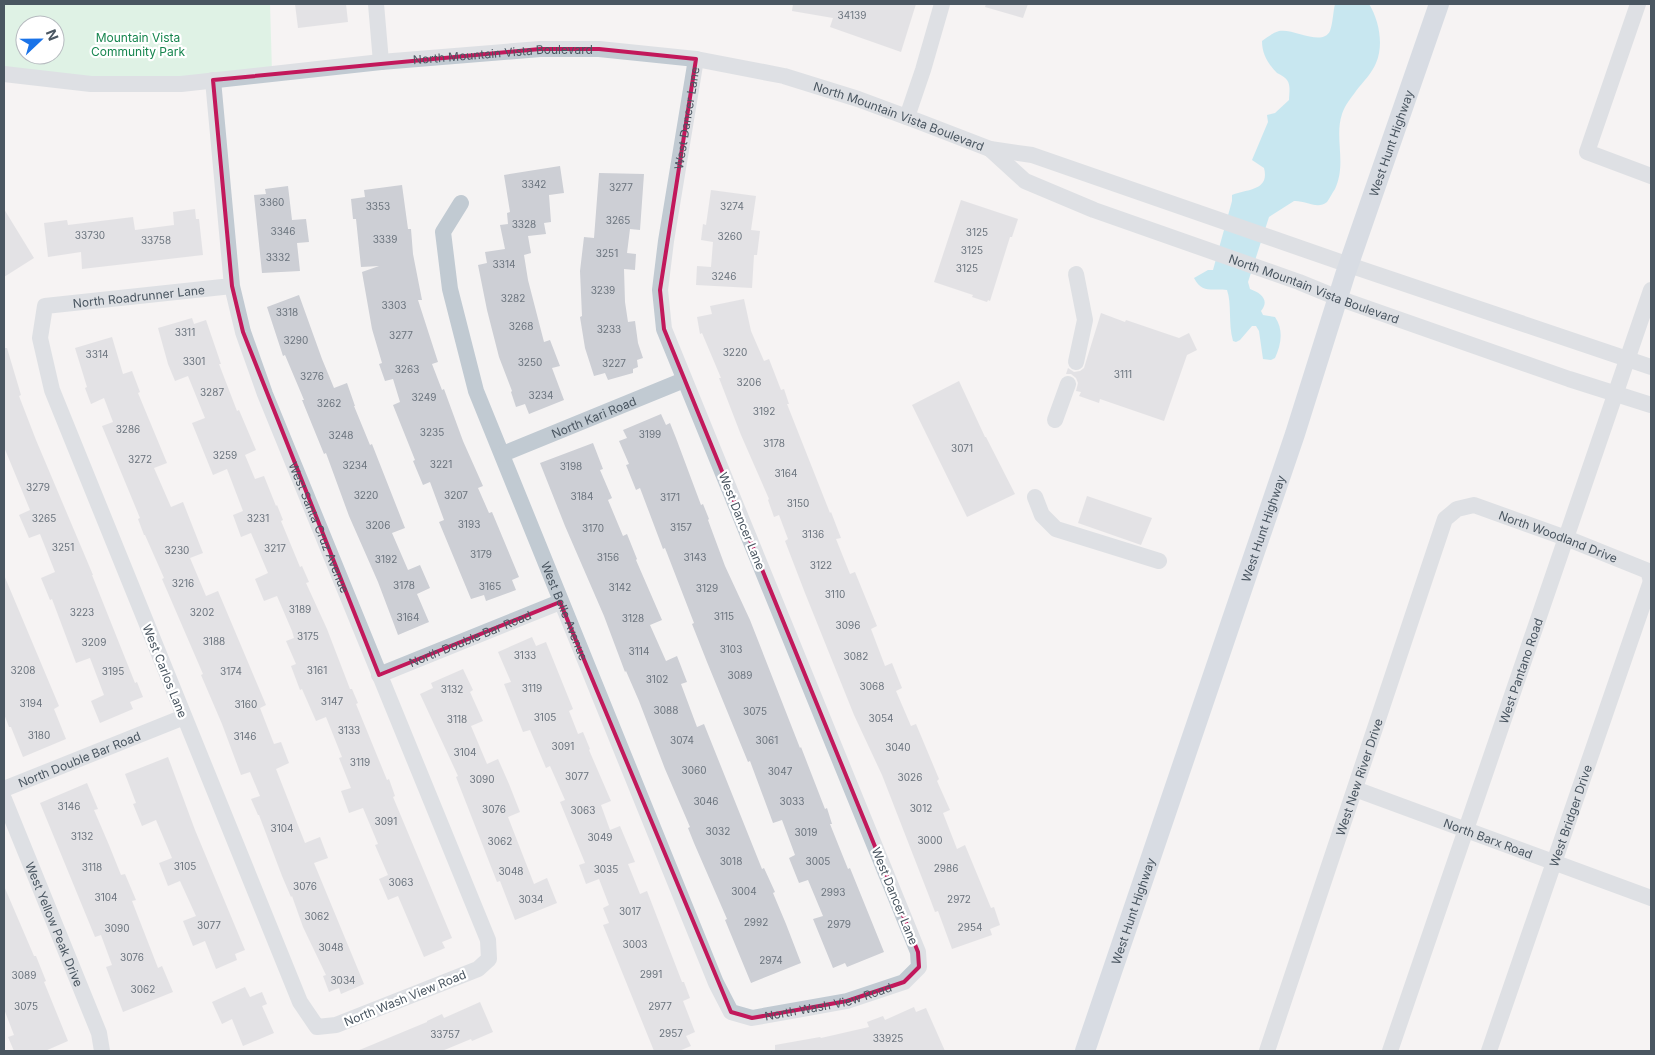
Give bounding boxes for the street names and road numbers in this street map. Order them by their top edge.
street label: North Mountain Vista Boulevard [412,41,593,67]
street label: West Dancer Lane [670,66,702,170]
street label: North Mountain Vista Boulevard [812,78,986,154]
street label: West Hunt Highway [1365,88,1416,198]
street label: North Mountain Vista Boulevard [1227,250,1401,326]
street label: North Roadrunner Lane [72,281,206,310]
street label: North Kari Road [549,393,638,441]
street label: West Santa Cruz Avenue [286,460,353,595]
street label: West Dancer Lane [716,470,768,572]
street label: West Hunt Highway [1238,473,1288,584]
street label: North Woodland Drive [1497,507,1620,566]
street label: West Belle Avenue [538,559,592,662]
street label: North Double Bar Road [407,607,533,670]
street label: West Pantano Road [1495,616,1545,726]
street label: West Carlos Lane [139,622,191,720]
street label: West New River Drive [1332,716,1385,838]
street label: North Double Bar Road [16,728,143,790]
street label: West Bridger Drive [1546,763,1595,869]
street label: North Barx Road [1442,815,1535,861]
street label: West Dancer Lane [869,845,921,947]
street label: West Hunt Highway [1108,855,1158,966]
street label: West Yellow Peak Drive [23,859,87,989]
street label: North Wash View Road [342,967,468,1029]
street label: North Wash View Road [763,979,894,1023]

